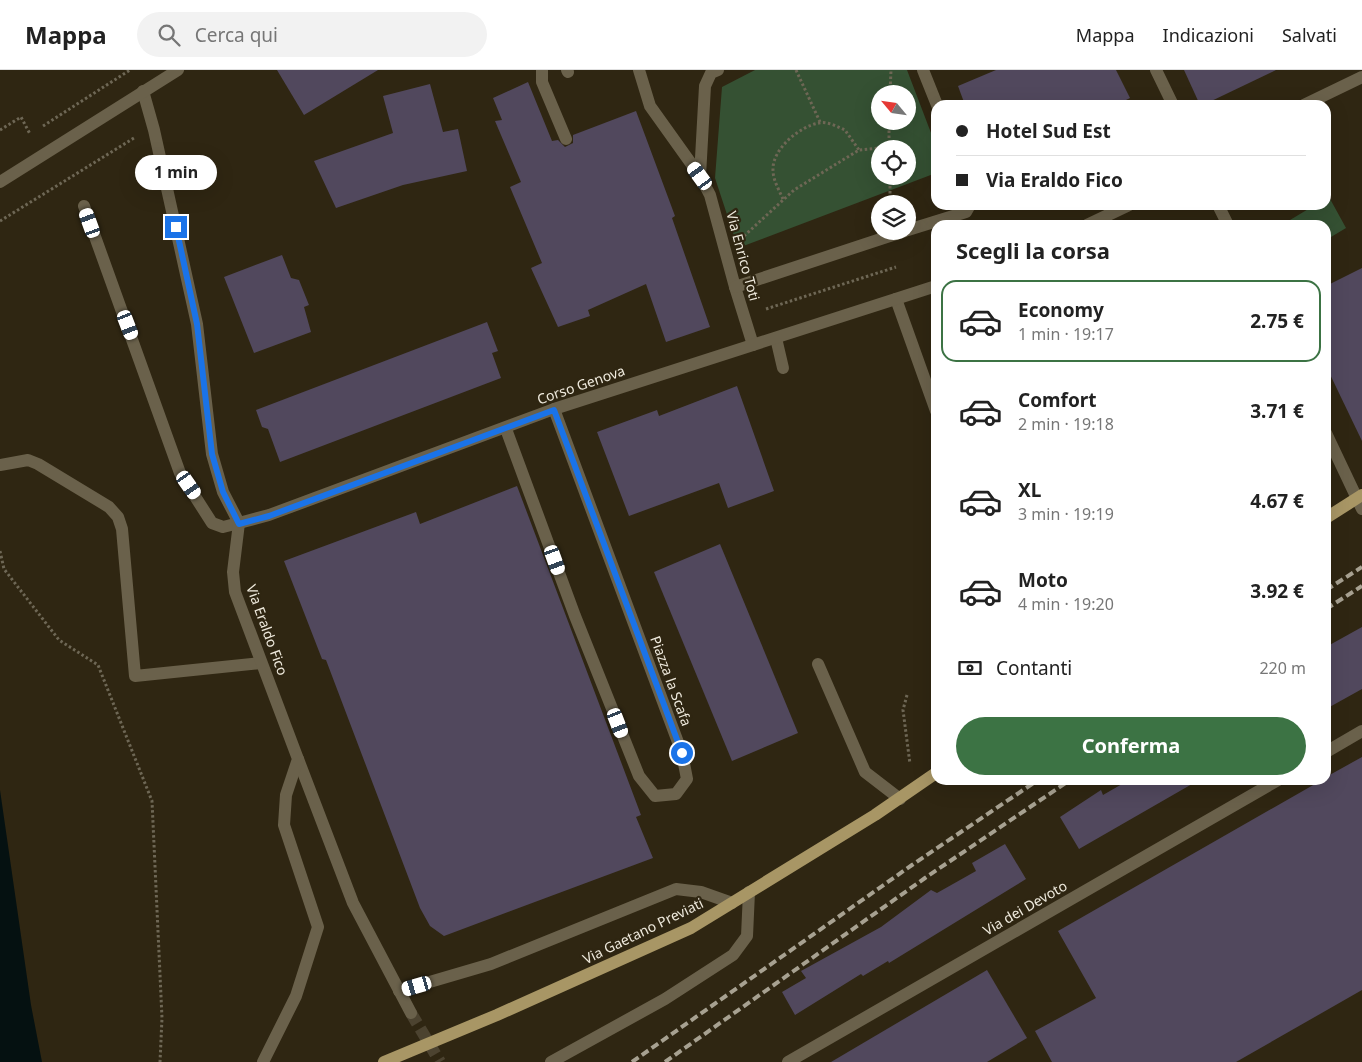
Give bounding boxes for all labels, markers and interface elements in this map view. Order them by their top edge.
search box [137,12,487,57]
text: Mappa [25,18,107,51]
icon: search [155,21,183,49]
text: Cerca qui [195,22,278,48]
text: Mappa [1076,23,1135,47]
text: Indicazioni [1163,23,1254,47]
text: Salvati [1282,23,1337,47]
north arrow [871,85,916,130]
map controls [871,85,916,240]
text: Hotel Sud Est [986,118,1111,144]
button: locate [871,140,916,185]
callout: 1 min [135,154,217,190]
car [685,159,714,193]
text: 1 min [154,161,198,183]
text: Via Eraldo Fico [986,167,1123,193]
button: layers [871,195,916,240]
car [77,206,102,240]
street label: Via Enrico Toti [722,209,765,303]
route end [165,216,187,238]
text: Scegli la corsa [956,235,1110,265]
text: Economy [1018,297,1104,323]
icon: car [958,299,1003,344]
car [115,308,140,342]
text: 2.75 € [1250,308,1304,334]
text: 1 min · 19:17 [1018,323,1114,345]
street label: Corso Genova [534,361,627,408]
text: Comfort [1018,387,1097,413]
icon: car [958,389,1003,434]
text: 3.71 € [1250,398,1304,424]
text: 2 min · 19:18 [1018,413,1114,435]
car [174,468,203,502]
text: XL [1018,477,1041,503]
icon: car [958,479,1003,524]
text: 4.67 € [1250,488,1304,514]
text: 3 min · 19:19 [1018,503,1114,525]
car [542,543,567,577]
text: Moto [1018,567,1068,593]
icon: car [958,569,1003,614]
text: 3.92 € [1250,578,1304,604]
street label: Via Eraldo Fico [242,582,293,678]
text: 4 min · 19:20 [1018,593,1114,615]
street label: Piazza la Scafa [646,633,697,729]
icon: cash [956,654,984,682]
text: Contanti [996,655,1072,681]
text: 220 m [1259,657,1306,679]
car [605,706,630,740]
button: Conferma [956,717,1306,775]
route start [671,742,693,764]
street label: Via dei Devoto [979,876,1070,939]
street label: Via Gaetano Previati [579,893,706,968]
car [400,975,433,997]

